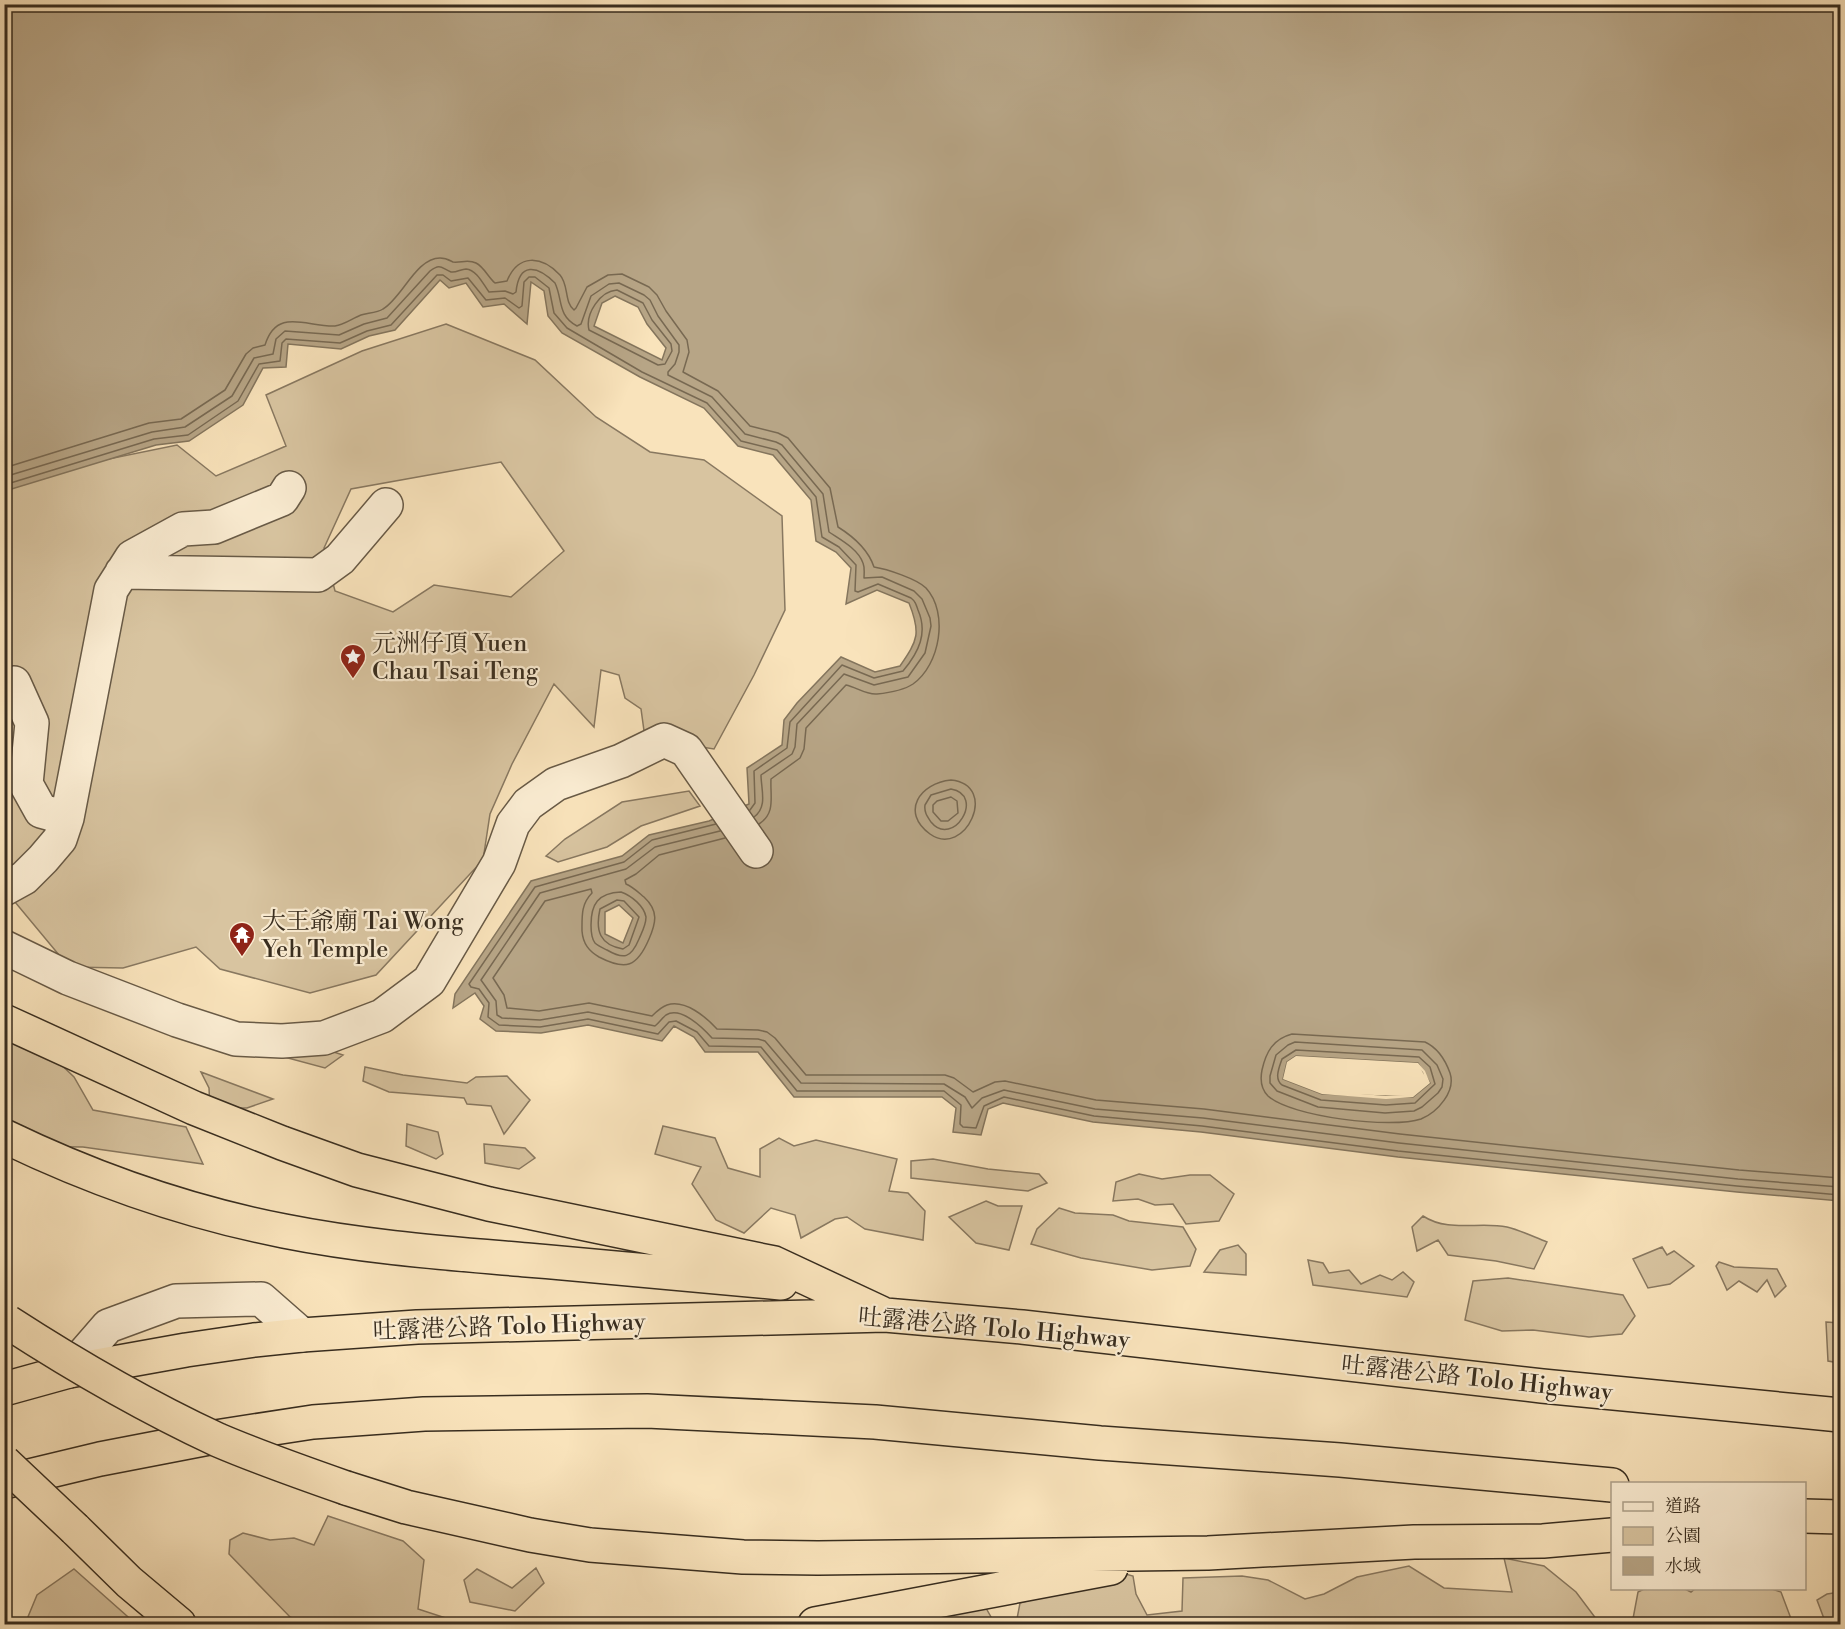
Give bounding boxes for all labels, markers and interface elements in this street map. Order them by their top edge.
place label: 元洲仔頂 Yuen Chau Tsai Teng [372,629,539,687]
place icon: 元洲仔頂 Yuen Chau Tsai Teng [338,642,368,680]
place label: 大王爺廟 Tai Wong Yeh Temple [260,907,464,965]
temple icon: 大王爺廟 Tai Wong Yeh Temple [227,920,257,958]
street label: 吐露港公路 Tolo Highway [857,1302,1131,1356]
street label: 吐露港公路 Tolo Highway [372,1307,646,1347]
street label: 吐露港公路 Tolo Highway [1340,1350,1614,1408]
legend [1611,1482,1806,1590]
text: 道路 [1665,1495,1701,1518]
text: 公園 [1665,1525,1701,1548]
text: 水域 [1665,1555,1701,1578]

